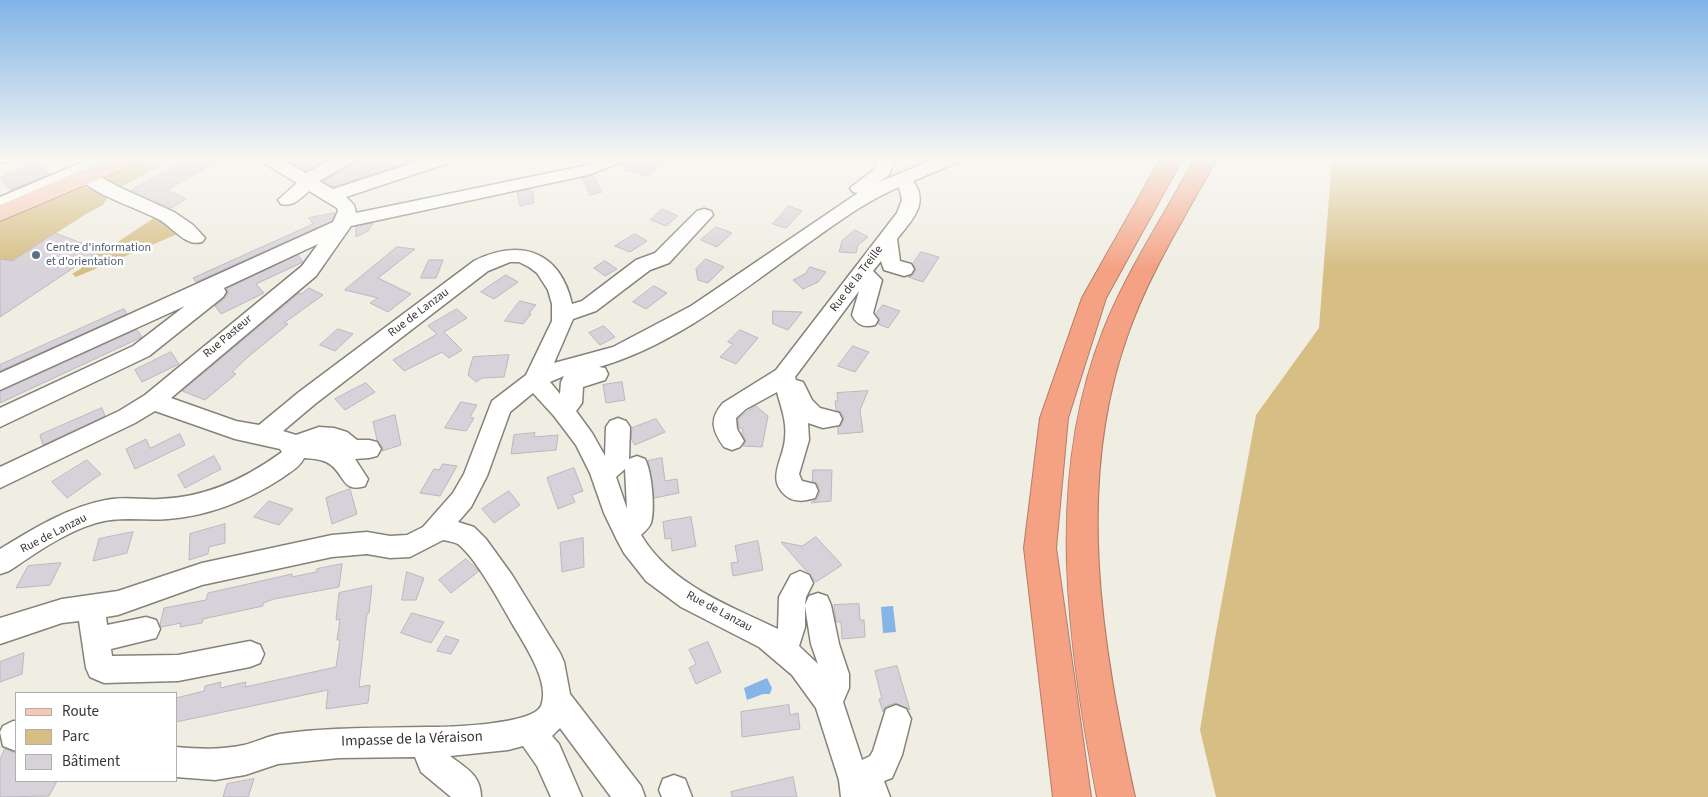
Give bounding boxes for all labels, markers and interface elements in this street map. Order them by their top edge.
place label: Centre d'information et d'orientation [46,241,151,269]
street label: Rue de la Treille [827,243,887,315]
marker: Centre d'information et d'orientation [30,249,42,261]
street label: Rue de Lanzau [386,285,452,341]
street label: Rue Pasteur [201,312,255,362]
street label: Rue de Lanzau [18,511,90,557]
street label: Rue de Lanzau [684,589,754,635]
legend [15,692,178,782]
text: Route [62,701,99,722]
text: Parc [62,726,89,747]
street label: Impasse de la Véraison [341,729,483,751]
text: Bâtiment [62,751,120,772]

